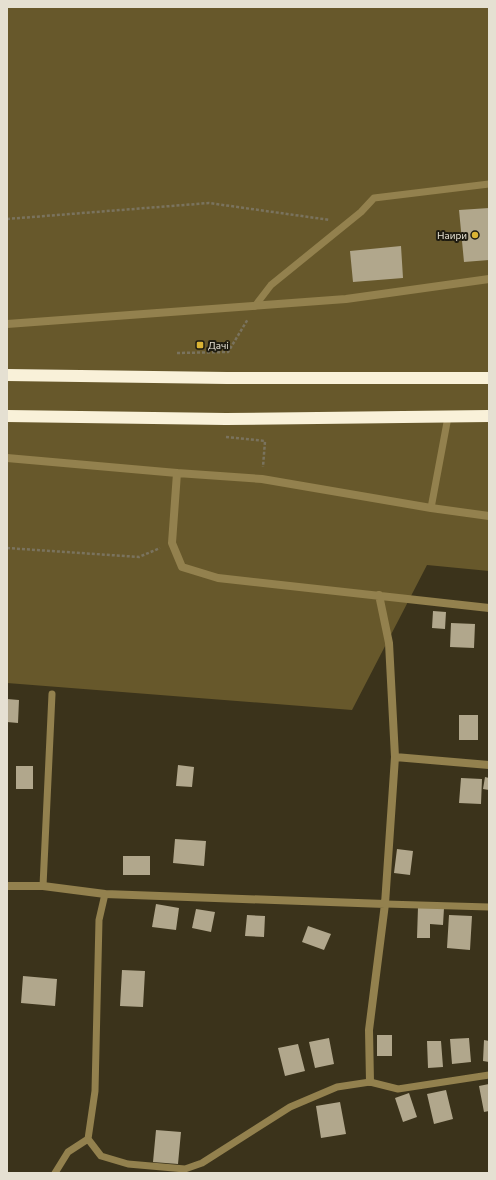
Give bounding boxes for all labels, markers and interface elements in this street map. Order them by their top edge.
place label: Наири [437,229,467,241]
marker: Наири [470,230,480,240]
place label: Дачі [208,339,229,351]
marker: Дачі [195,340,205,350]

